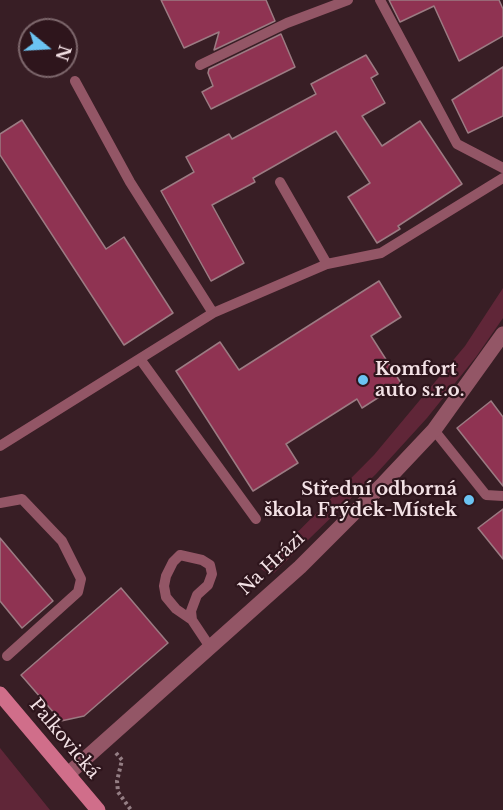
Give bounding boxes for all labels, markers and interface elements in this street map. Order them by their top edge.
north arrow [18,18,78,78]
text: N [51,43,75,63]
place label: Komfort auto s.r.o. [375,359,464,401]
marker: Komfort auto s.r.o. [356,373,370,387]
place label: Střední odborná škola Frýdek-Místek [264,479,457,522]
marker: Střední odborná škola Frýdek-Místek [462,493,476,507]
street label: Na Hrázi [235,528,309,600]
street label: Palkovická [24,695,104,783]

